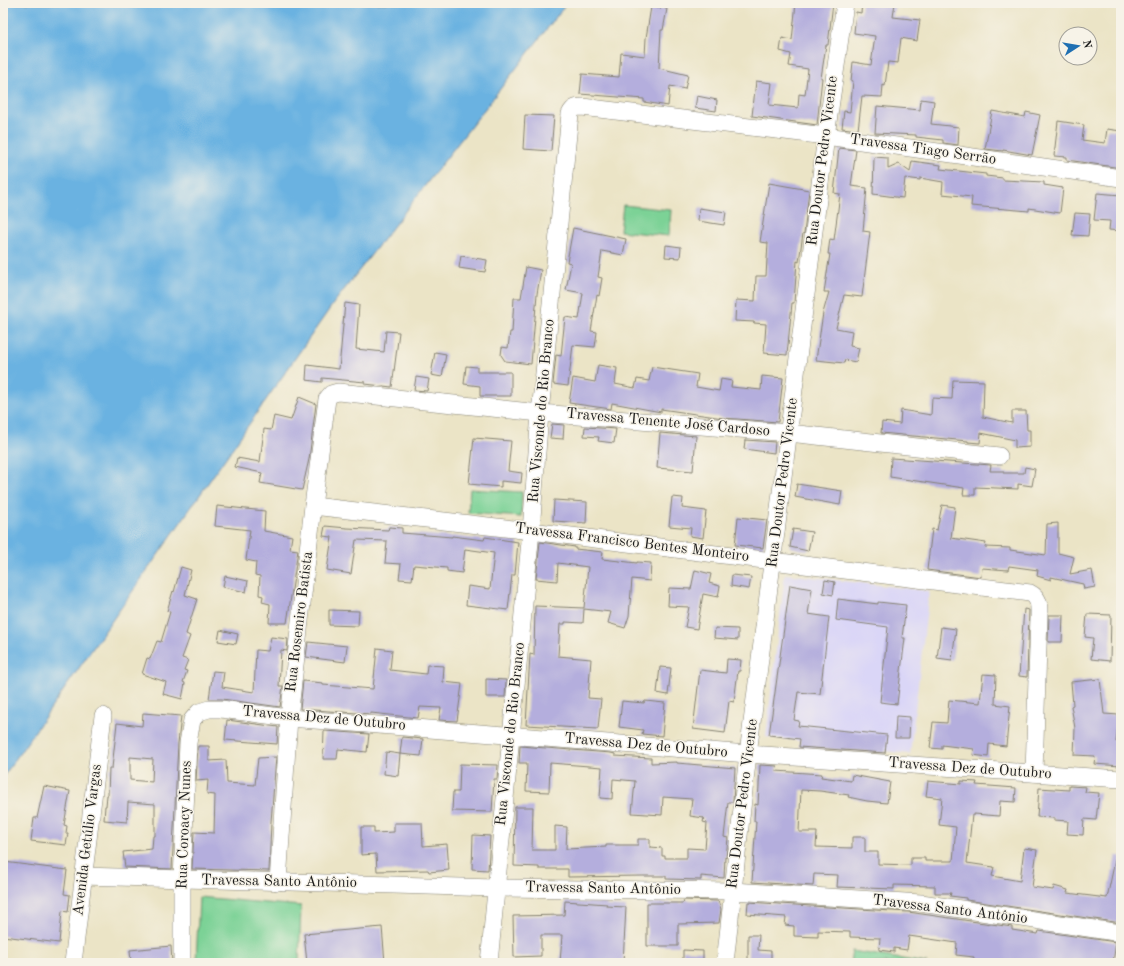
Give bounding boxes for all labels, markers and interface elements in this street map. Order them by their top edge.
north arrow [1058,26,1098,66]
text: N [1080,39,1093,50]
street label: Rua Doutor Pedro Vicente [805,75,841,247]
street label: Travessa Tiago Serrão [849,132,997,168]
street label: Rua Visconde do Rio Branco [526,318,558,504]
street label: Rua Doutor Pedro Vicente [765,397,801,569]
street label: Travessa Tenente José Cardoso [565,407,771,439]
street label: Travessa Francisco Bentes Monteiro [514,521,750,565]
street label: Rua Rosemiro Batista [284,550,316,693]
street label: Rua Visconde do Rio Branco [494,641,528,827]
street label: Travessa Dez de Outubro [242,704,406,734]
street label: Rua Doutor Pedro Vicente [725,718,761,890]
street label: Travessa Dez de Outubro [564,731,728,761]
street label: Travessa Dez de Outubro [888,756,1052,782]
street label: Rua Coroacy Nunes [175,760,195,890]
street label: Avenida Getúlio Vargas [71,763,105,917]
street label: Travessa Santo Antônio [201,873,357,891]
street label: Travessa Santo Antônio [525,880,681,898]
street label: Travessa Santo Antônio [872,893,1028,927]

